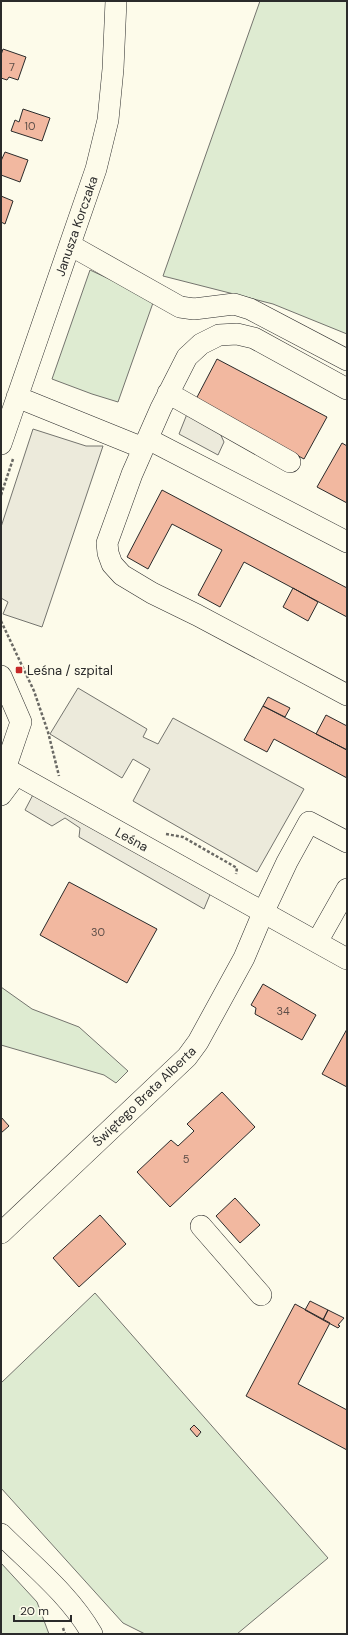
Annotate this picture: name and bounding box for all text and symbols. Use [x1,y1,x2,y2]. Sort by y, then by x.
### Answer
house number: 7 [9,60,15,74]
house number: 10 [25,119,35,133]
street label: Janusza Korczaka [51,174,102,279]
place label: Leśna / szpital [27,662,113,679]
marker: Leśna / szpital [14,665,24,675]
street label: Leśna [112,824,151,855]
house number: 30 [91,925,105,939]
house number: 34 [276,1004,290,1018]
street label: Świętego Brata Alberta [89,1043,200,1150]
house number: 5 [183,1152,190,1166]
scale bar [14,1597,71,1623]
text: 20 m [20,1603,49,1619]

